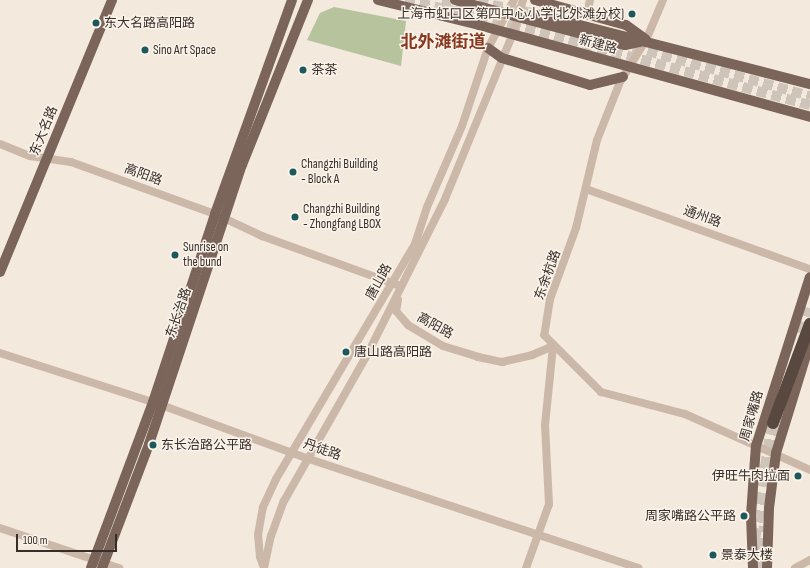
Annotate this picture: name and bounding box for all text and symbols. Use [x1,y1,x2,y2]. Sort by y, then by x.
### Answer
place label: 上海市虹口区第四中心小学(北外滩分校) [397,6,624,22]
marker: 上海市虹口区第四中心小学(北外滩分校) [627,9,637,19]
place label: 东大名路高阳路 [104,15,195,31]
marker: 东大名路高阳路 [91,18,101,28]
street label: 新建路 [577,32,619,58]
district label: 北外滩街道 [401,33,485,53]
place label: Sino Art Space [153,42,216,58]
marker: Sino Art Space [140,45,150,55]
place label: 茶茶 [311,62,337,78]
marker: 茶茶 [298,65,308,75]
street label: 东大名路 [27,104,61,158]
place label: Changzhi Building - Block A [301,157,378,188]
street label: 高阳路 [122,161,164,189]
marker: Changzhi Building - Block A [288,167,298,177]
place label: Changzhi Building - Zhongfang LBOX [303,202,381,233]
street label: 通州路 [681,203,723,231]
marker: Changzhi Building - Zhongfang LBOX [290,212,300,222]
place label: Sunrise on the bund [183,240,229,271]
street label: 东余杭路 [532,248,564,302]
marker: Sunrise on the bund [170,250,180,260]
street label: 唐山路 [363,261,395,303]
street label: 东长治路 [163,286,195,340]
street label: 高阳路 [414,310,456,342]
place label: 唐山路高阳路 [354,344,432,360]
marker: 唐山路高阳路 [341,347,351,357]
street label: 周家嘴路 [737,389,767,443]
street label: 丹徒路 [301,436,343,464]
place label: 东长治路公平路 [161,437,252,453]
marker: 东长治路公平路 [148,440,158,450]
place label: 伊旺牛肉拉面 [712,468,790,484]
marker: 伊旺牛肉拉面 [793,471,803,481]
place label: 周家嘴路公平路 [645,508,736,524]
marker: 周家嘴路公平路 [739,511,749,521]
scale bar [18,526,119,552]
text: 100 m [23,533,48,548]
place label: 景泰大楼 [721,547,773,563]
marker: 景泰大楼 [708,550,718,560]

